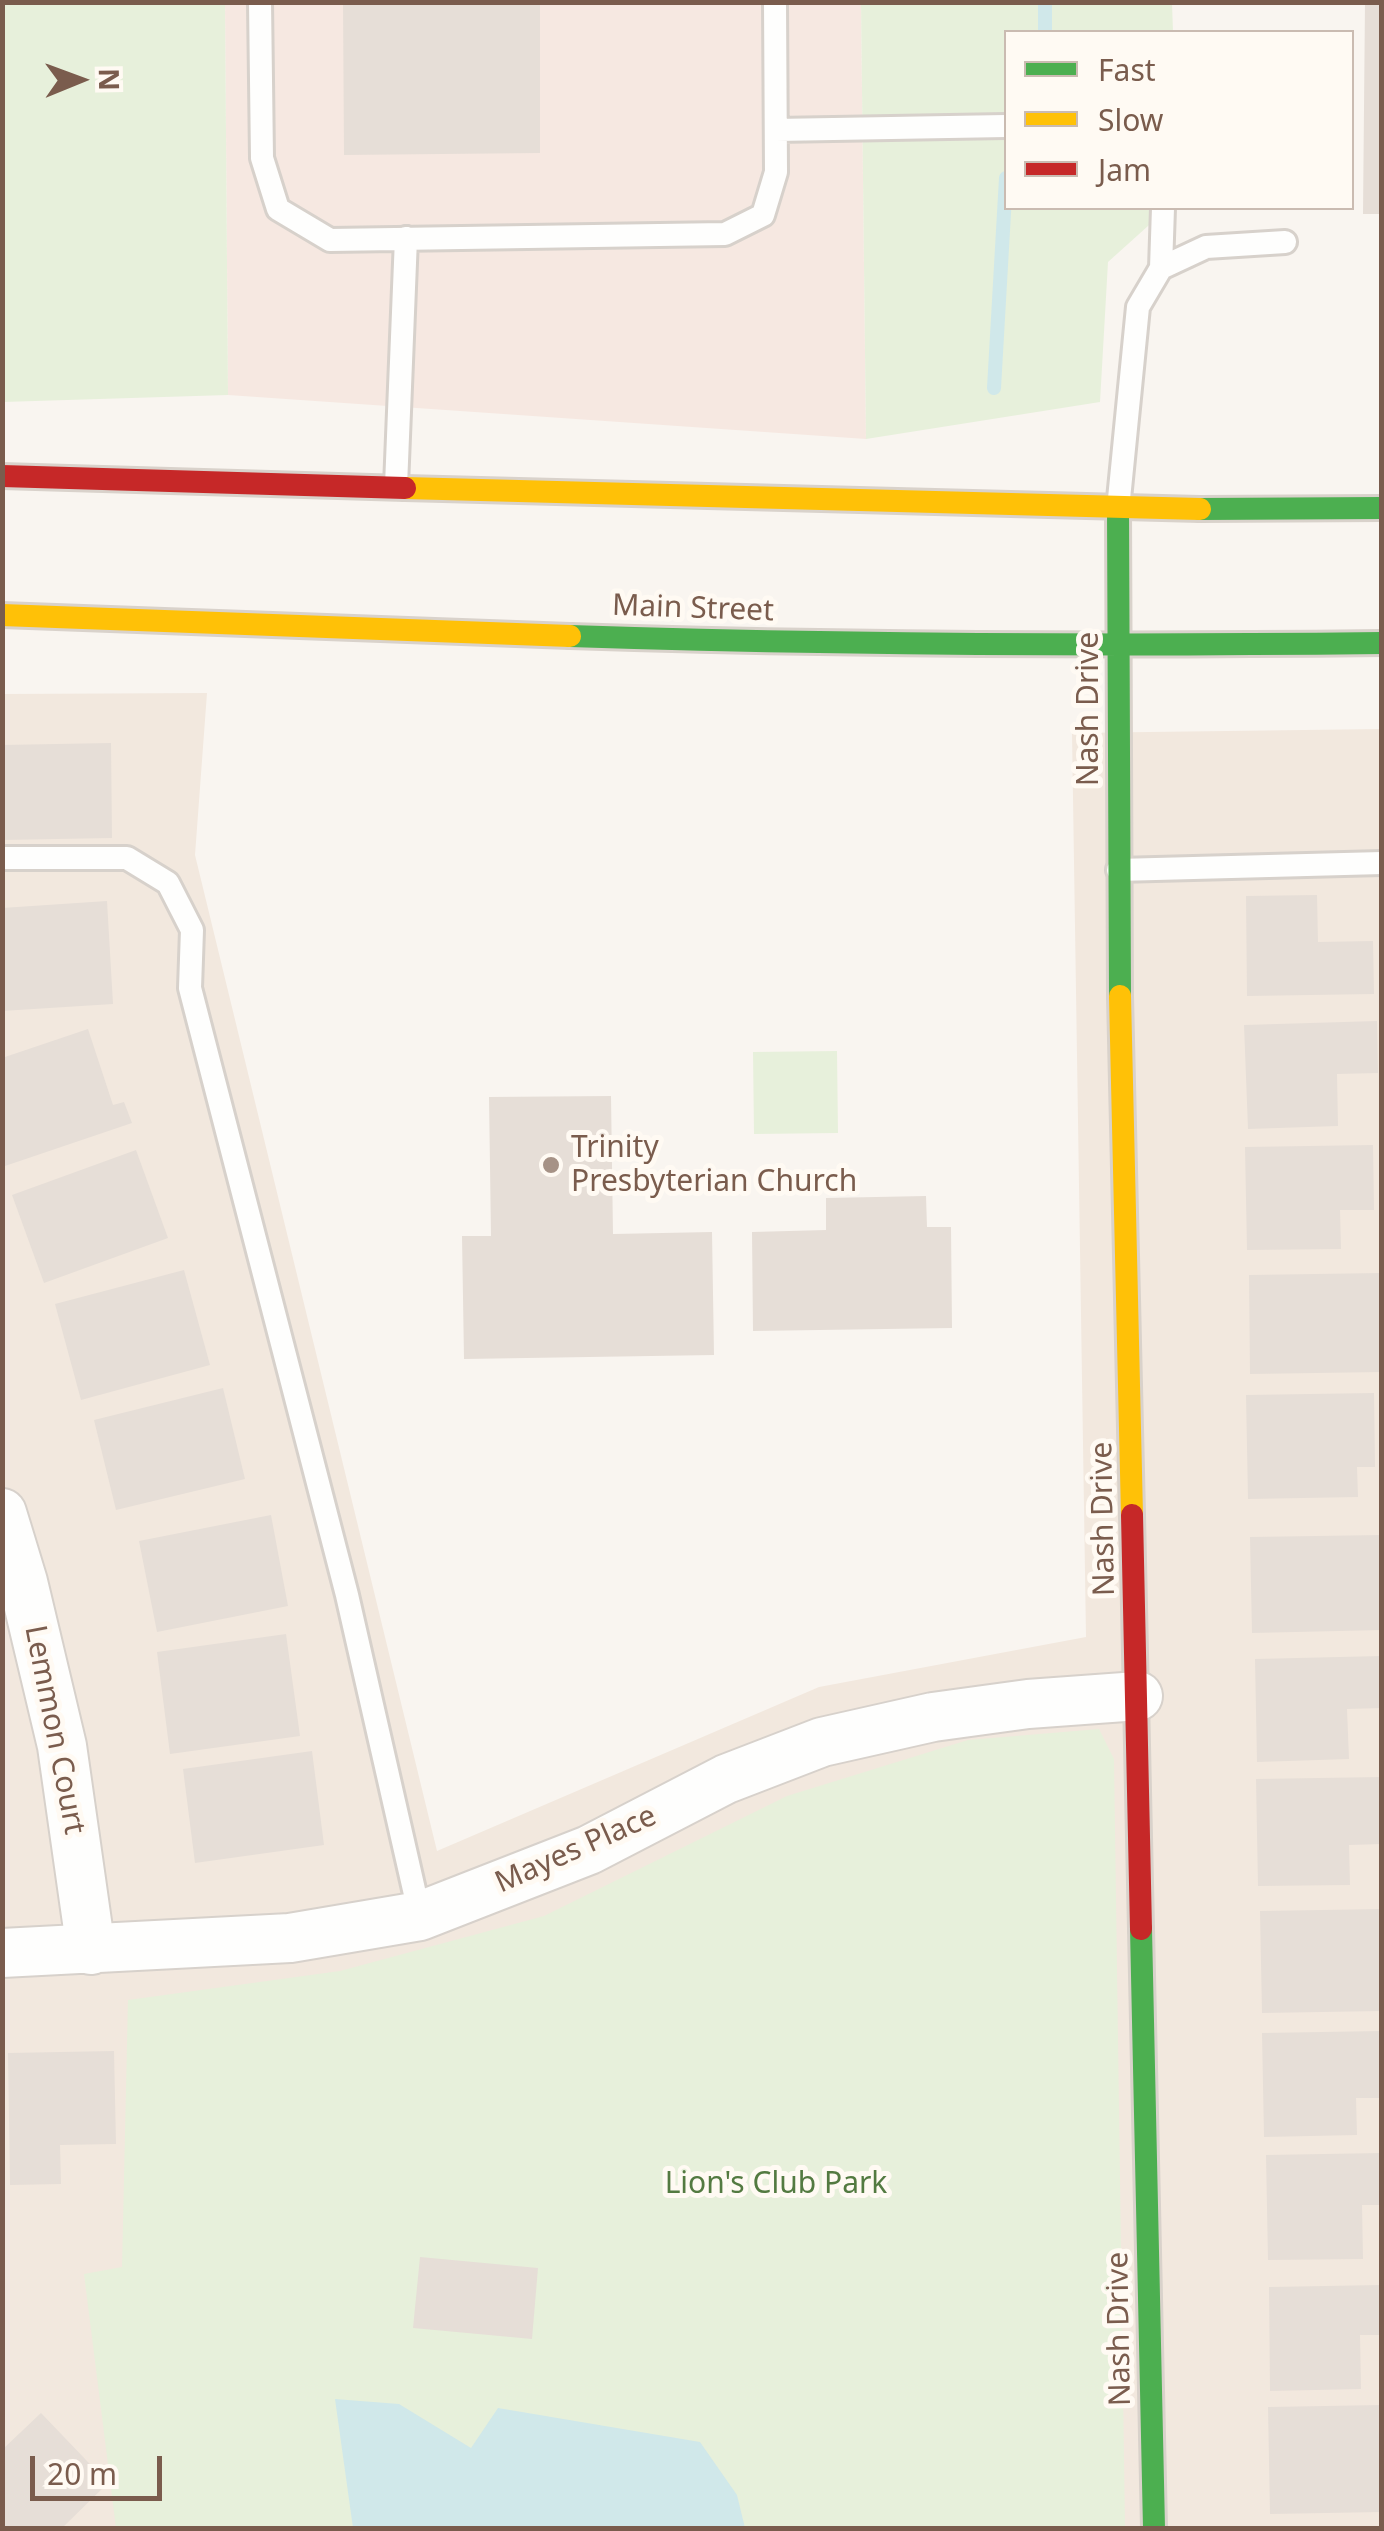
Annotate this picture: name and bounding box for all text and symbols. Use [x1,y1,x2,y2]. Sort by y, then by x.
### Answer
north arrow [30,30,130,130]
legend [1004,30,1354,210]
text: Fast [1098,49,1156,90]
text: N [91,68,129,91]
text: Slow [1098,99,1163,140]
text: Jam [1098,149,1151,190]
street label: Main Street [611,588,775,630]
street label: Nash Drive [1071,632,1107,786]
place label: Trinity Presbyterian Church [571,1130,857,1200]
marker: Trinity Presbyterian Church [540,1154,562,1176]
street label: Nash Drive [1085,1441,1123,1597]
street label: Lemmon Court [16,1622,92,1838]
street label: Mayes Place [490,1798,662,1902]
park label: Lion's Club Park [665,2166,887,2202]
street label: Nash Drive [1101,2251,1139,2407]
scale bar [35,2436,168,2498]
text: 20 m [47,2453,117,2494]

